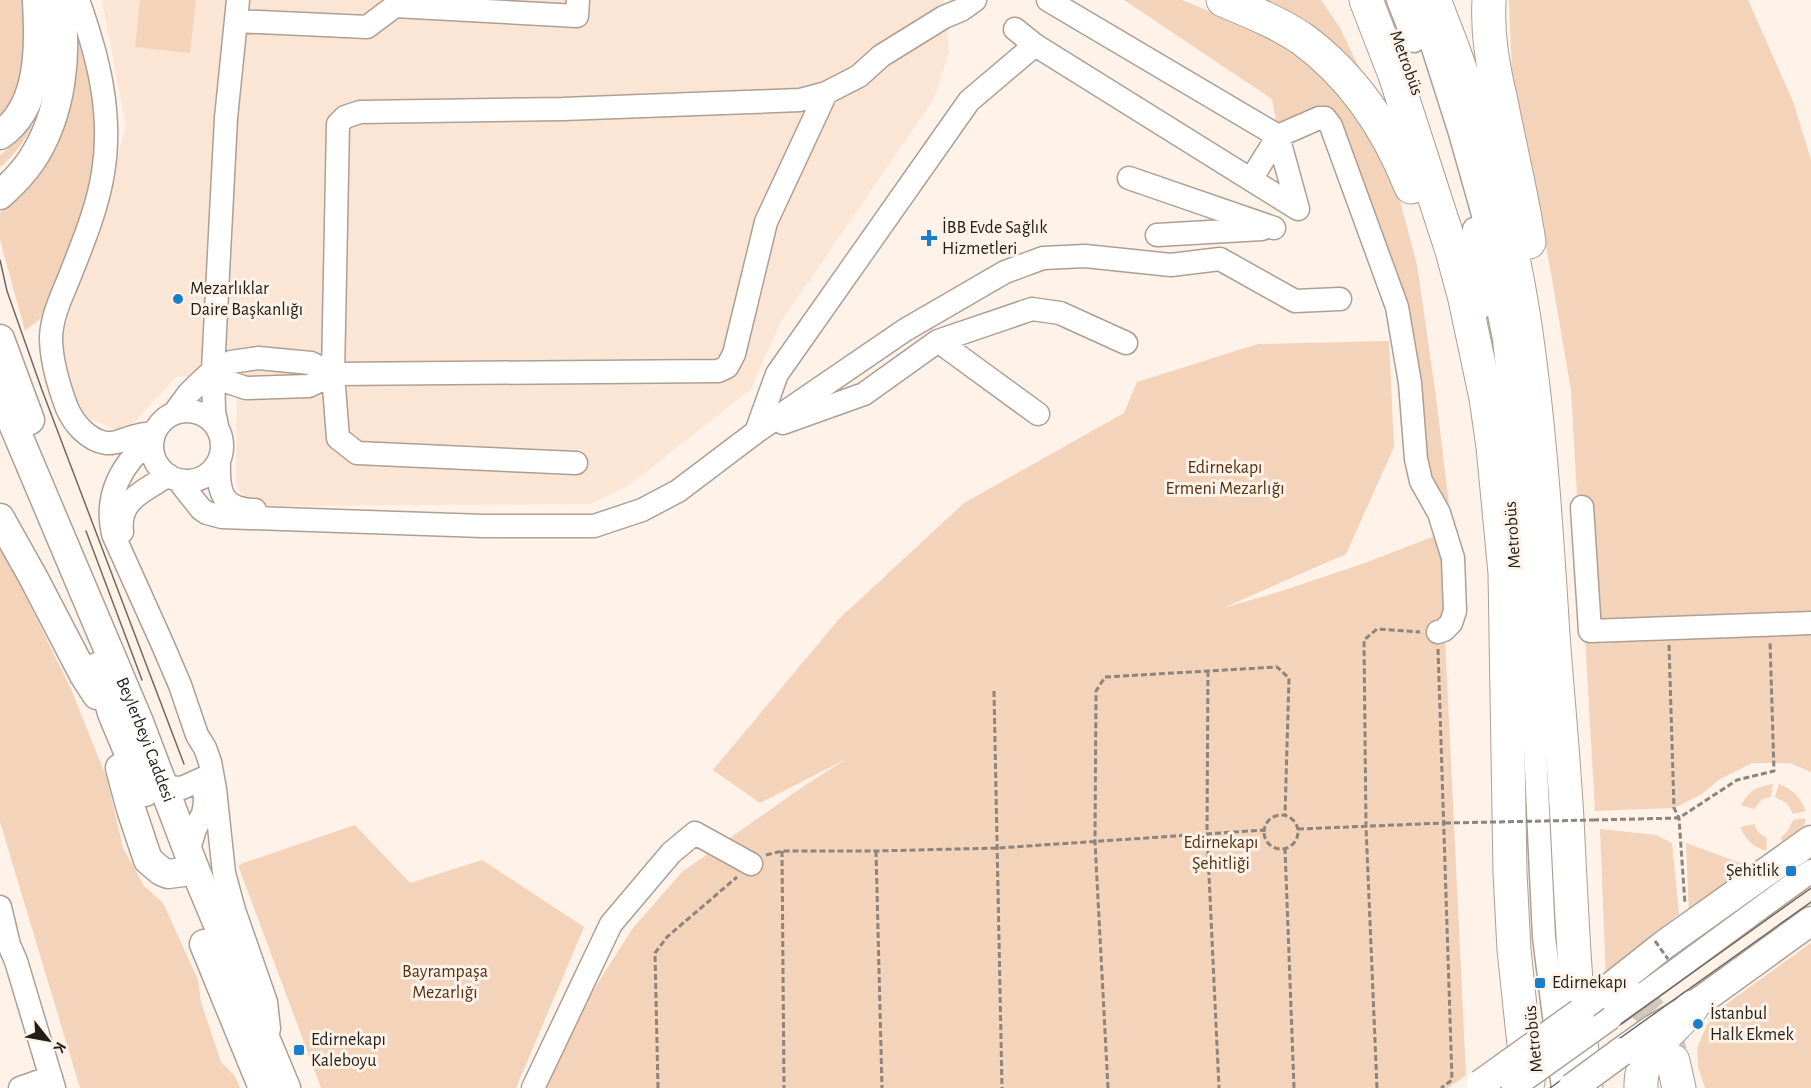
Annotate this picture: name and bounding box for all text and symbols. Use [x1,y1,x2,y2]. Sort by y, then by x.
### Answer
street label: Metrobüs [1386,28,1426,98]
place label: İBB Evde Sağlık Hizmetleri [942,217,1048,258]
marker: İBB Evde Sağlık Hizmetleri [920,229,938,247]
place label: Mezarlıklar Daire Başkanlığı [190,280,303,319]
marker: Mezarlıklar Daire Başkanlığı [171,292,185,306]
park label: Edirnekapı Ermeni Mezarlığı [1165,459,1285,498]
street label: Metrobüs [1502,501,1524,569]
street label: Beylerbeyi Caddesi [112,675,178,805]
park label: Edirnekapı Şehitliği [1184,834,1258,873]
place label: Şehitlik [1726,862,1780,880]
marker: Şehitlik [1784,864,1798,878]
park label: Bayrampaşa Mezarlığı [402,963,488,1002]
place label: Edirnekapı [1552,974,1627,992]
marker: Edirnekapı [1533,976,1547,990]
place label: İstanbul Halk Ekmek [1710,1003,1794,1044]
street label: Metrobüs [1522,1004,1546,1074]
north arrow [18,1010,78,1070]
marker: İstanbul Halk Ekmek [1691,1017,1705,1031]
place label: Edirnekapı Kaleboyu [311,1031,386,1070]
text: K [50,1039,69,1056]
marker: Edirnekapı Kaleboyu [292,1043,306,1057]

